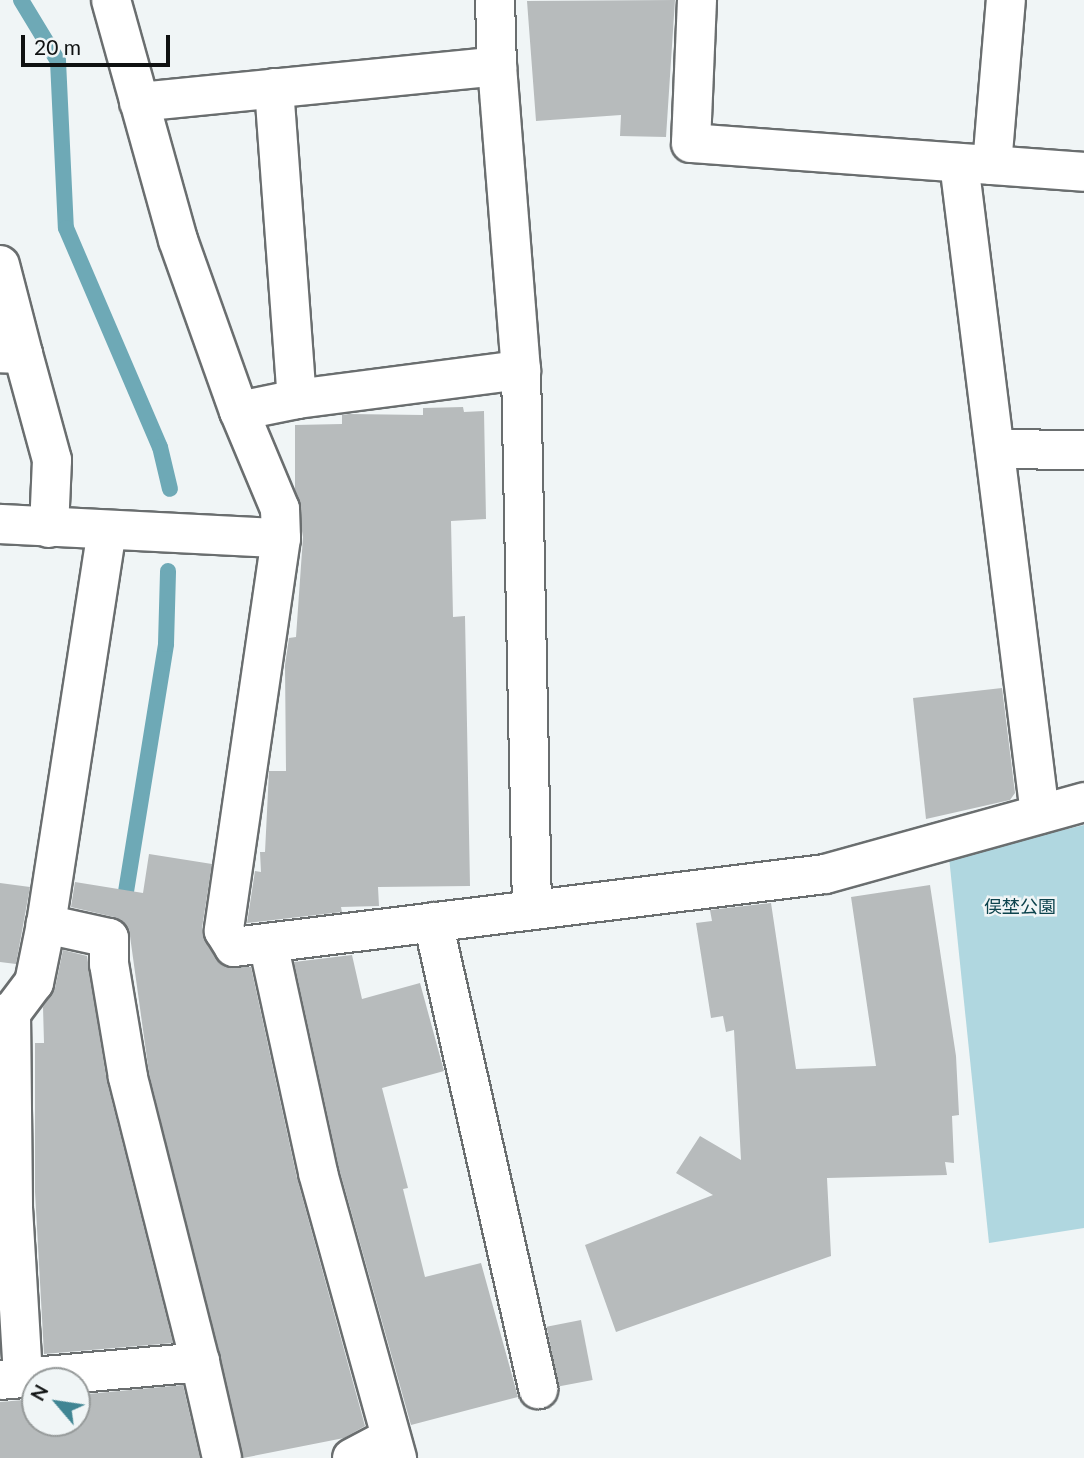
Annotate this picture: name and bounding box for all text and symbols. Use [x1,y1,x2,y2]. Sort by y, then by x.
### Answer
scale bar [24,21,173,65]
text: 20 m [34,34,81,59]
park label: 俣埜公園 [984,895,1056,917]
north arrow [21,1367,91,1437]
text: N [25,1381,53,1405]

